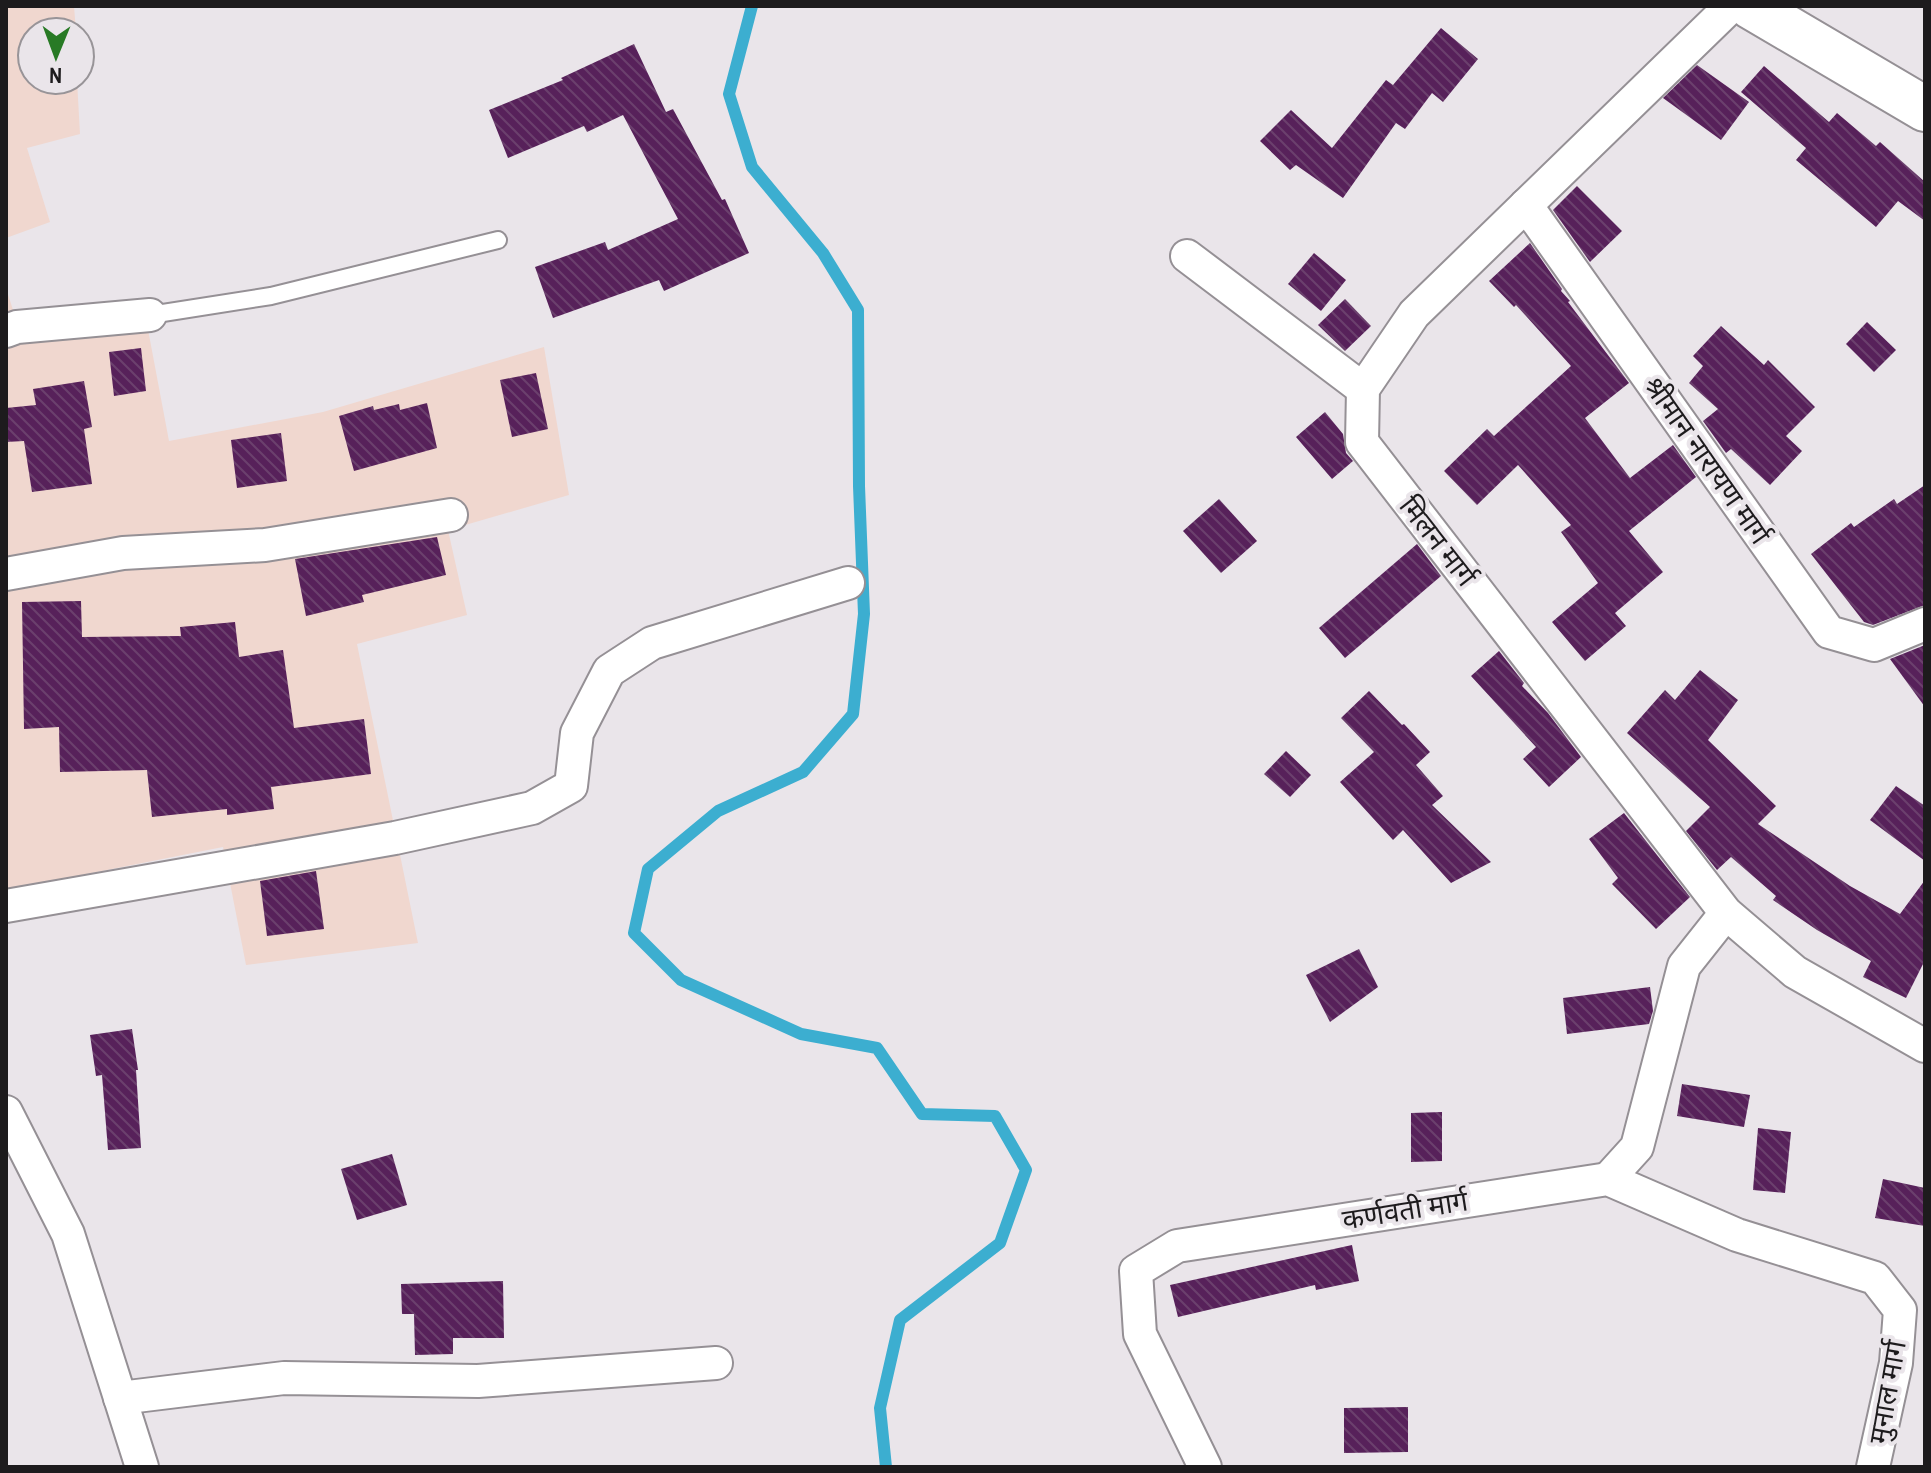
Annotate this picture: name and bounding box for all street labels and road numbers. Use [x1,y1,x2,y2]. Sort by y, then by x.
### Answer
street label: श्रीमान नारायण मार्ग [1635,368,1780,553]
street label: मिलन मार्ग [1391,488,1486,595]
street label: कर्णवती मार्ग [1339,1181,1472,1239]
street label: मुनाल मार्ग [1859,1336,1915,1447]

